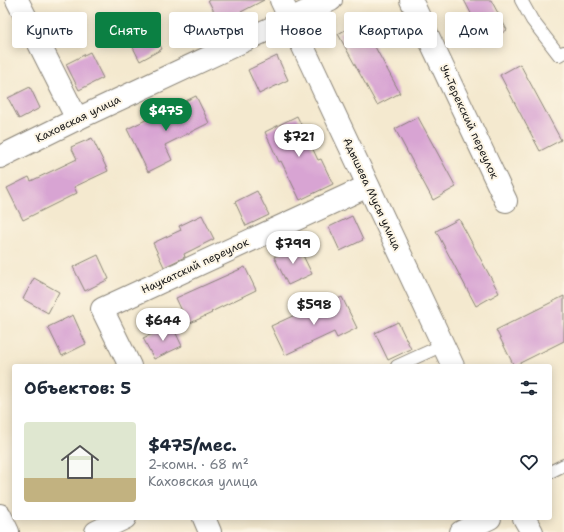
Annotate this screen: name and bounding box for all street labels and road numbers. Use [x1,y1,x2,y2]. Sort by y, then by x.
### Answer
street label: Уч-Терекский переулок [436,63,502,181]
street label: Каховская улица [33,92,123,146]
street label: Адышева Мусы улица [339,135,405,253]
street label: Наукатский переулок [139,234,251,297]

